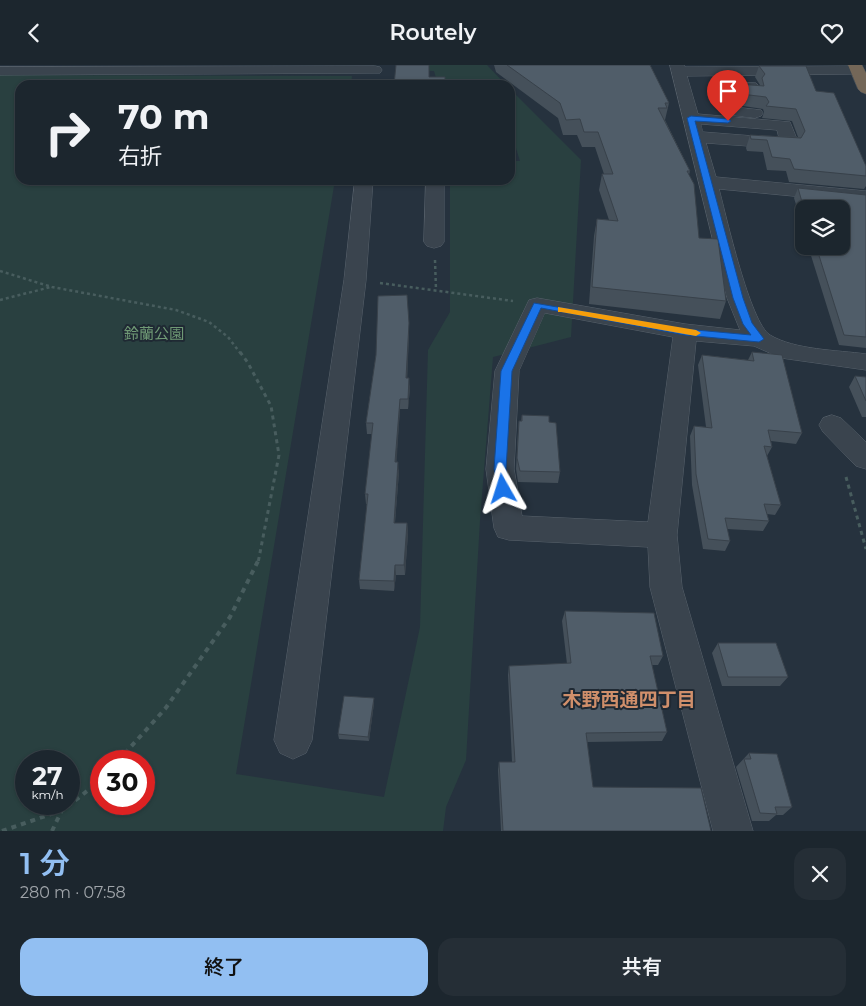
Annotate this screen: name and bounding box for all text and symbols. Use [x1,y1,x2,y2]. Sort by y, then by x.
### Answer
icon: back [20,19,48,47]
text: Routely [390,19,476,46]
icon: heart [818,19,846,47]
pin [707,70,749,121]
icon: arrive [714,77,742,105]
text: 70 m [118,95,209,138]
icon: right [35,100,100,165]
text: 右折 [118,143,162,170]
map controls [795,200,850,255]
button: layers [795,200,850,255]
park label: 鈴蘭公園 [124,324,184,343]
position arrow [476,462,528,514]
district label: 木野西通四丁目 [562,688,696,711]
speed limit sign: 30 [90,750,155,815]
text: 27 [32,761,63,791]
text: km/h [31,787,64,802]
text: 1 分 [20,845,70,882]
button: close [794,848,846,900]
text: 280 m · 07:58 [20,883,126,902]
button: 終了 [20,938,428,996]
button: 共有 [438,938,846,996]

